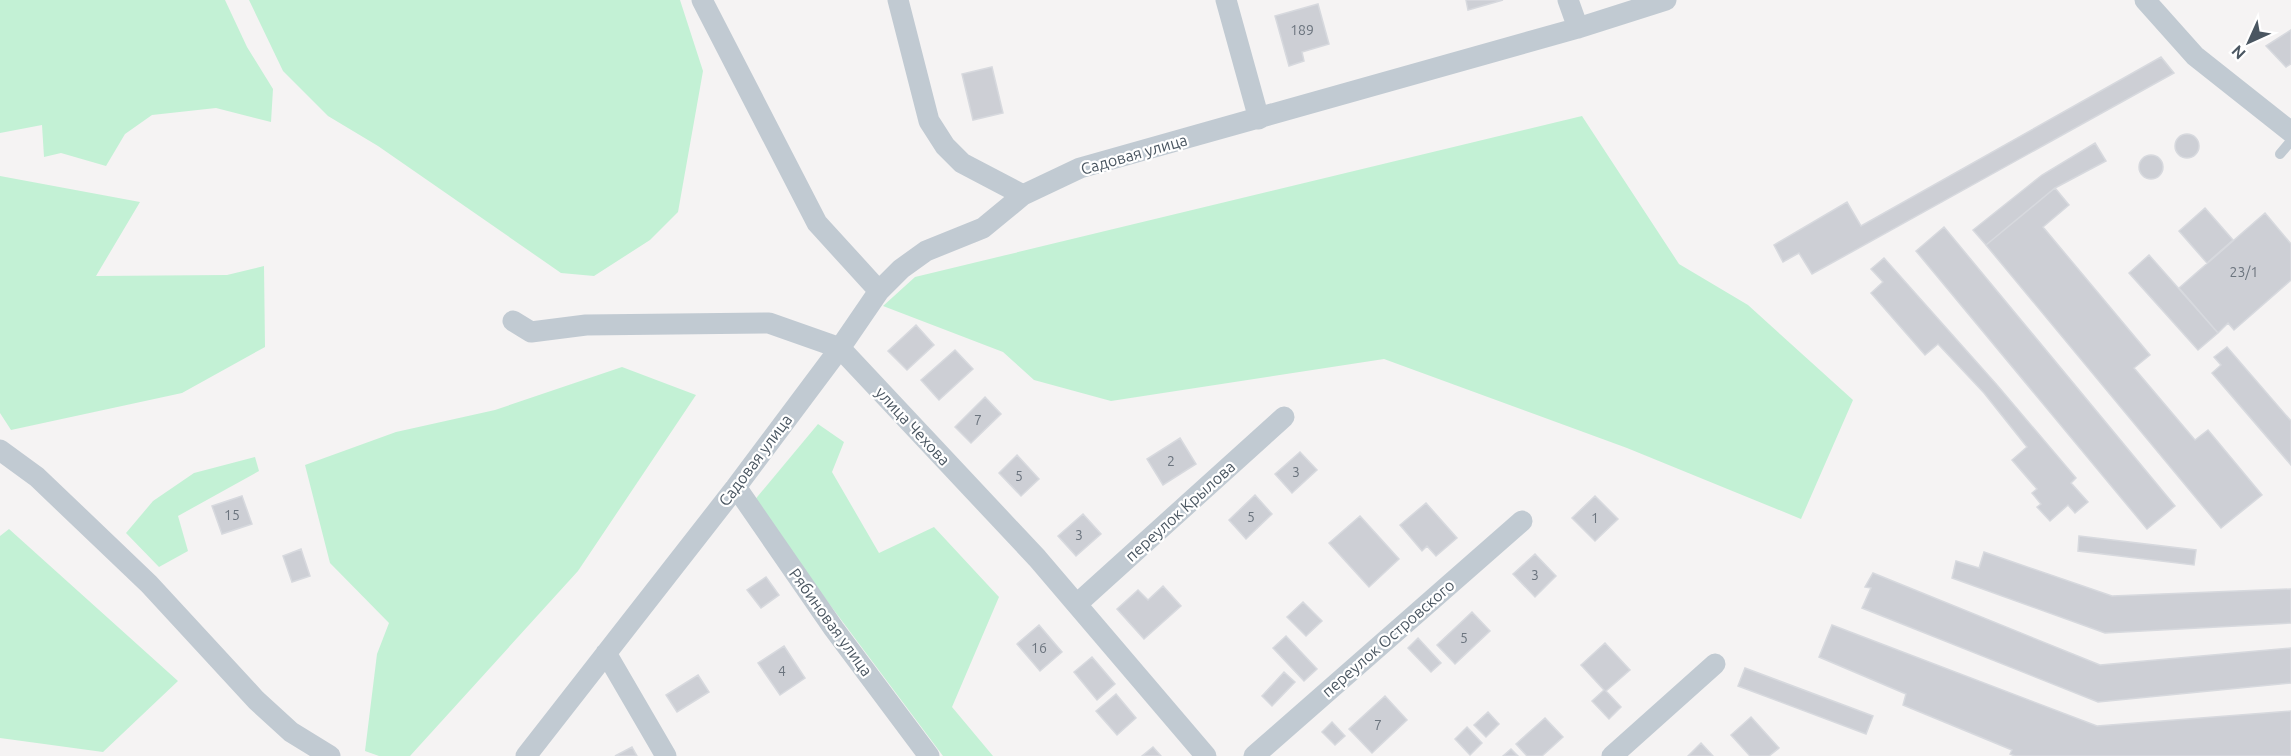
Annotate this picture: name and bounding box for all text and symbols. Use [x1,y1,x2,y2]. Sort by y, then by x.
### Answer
north arrow [2219,12,2279,72]
house number: 189 [1290,22,1314,38]
text: N [2228,42,2249,63]
street label: Садовая улица [1079,130,1189,178]
house number: 23/1 [2230,264,2258,280]
street label: улица Чехова [872,383,954,469]
street label: Садовая улица [715,411,795,509]
house number: 7 [974,412,982,428]
house number: 2 [1167,453,1175,469]
street label: переулок Крылова [1122,457,1238,565]
house number: 3 [1292,464,1300,480]
house number: 5 [1015,468,1023,484]
house number: 15 [224,507,240,523]
house number: 5 [1247,509,1255,525]
house number: 1 [1591,510,1599,526]
house number: 3 [1075,527,1083,543]
street label: Рябиновая улица [786,565,876,679]
house number: 3 [1531,567,1539,583]
street label: переулок Островского [1318,576,1458,700]
house number: 5 [1460,630,1468,646]
house number: 16 [1031,640,1047,656]
house number: 4 [778,663,786,679]
house number: 7 [1374,717,1382,733]

